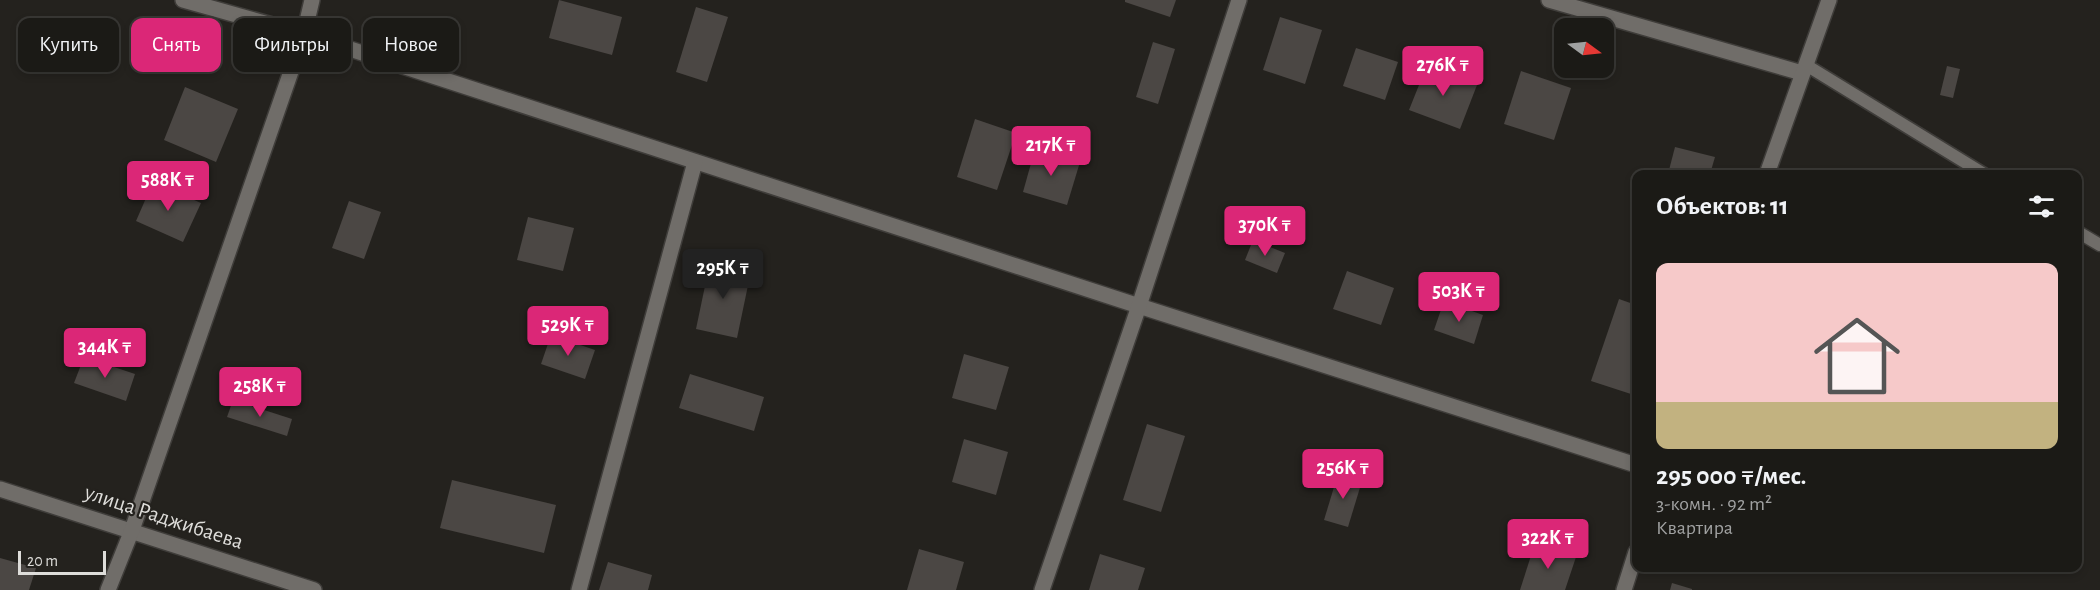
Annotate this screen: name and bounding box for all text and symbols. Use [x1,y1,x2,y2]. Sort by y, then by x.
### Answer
chip: Купить [18,18,119,72]
chip: Снять [131,18,221,72]
chip: Фильтры [233,18,351,72]
chip: Новое [363,18,459,72]
north arrow [1554,18,1614,78]
map controls [1554,18,1614,78]
pin: 276K ₸ [1394,46,1492,97]
text: 276K ₸ [1416,55,1470,75]
pin: 217K ₸ [1002,126,1100,177]
text: 217K ₸ [1026,135,1076,155]
pin: 588K ₸ [119,161,217,212]
text: 588K ₸ [141,170,195,190]
icon: filters [2025,190,2058,223]
text: Объектов: 11 [1656,193,1789,219]
pin: 370K ₸ [1216,206,1314,257]
text: 370K ₸ [1238,215,1292,235]
pin: 295K ₸ [674,249,772,300]
text: 295K ₸ [696,258,750,278]
pin: 503K ₸ [1410,272,1508,323]
text: 503K ₸ [1432,281,1486,301]
icon: home [1803,302,1911,410]
pin: 529K ₸ [519,306,617,357]
text: 529K ₸ [541,315,595,335]
pin: 344K ₸ [56,328,154,379]
text: 344K ₸ [78,337,132,357]
pin: 258K ₸ [211,367,309,418]
text: 258K ₸ [233,376,287,396]
pin: 256K ₸ [1294,449,1392,500]
text: 256K ₸ [1316,458,1370,478]
text: 295 000 ₸/мес. [1656,463,1807,489]
street label: улица Раджибаева [81,481,246,553]
text: 3-комн. · 92 m² [1656,494,1772,514]
text: Квартира [1656,518,1733,538]
pin: 322K ₸ [1499,519,1597,570]
text: 322K ₸ [1521,528,1575,548]
scale bar [18,548,106,576]
text: 20 m [27,553,58,569]

